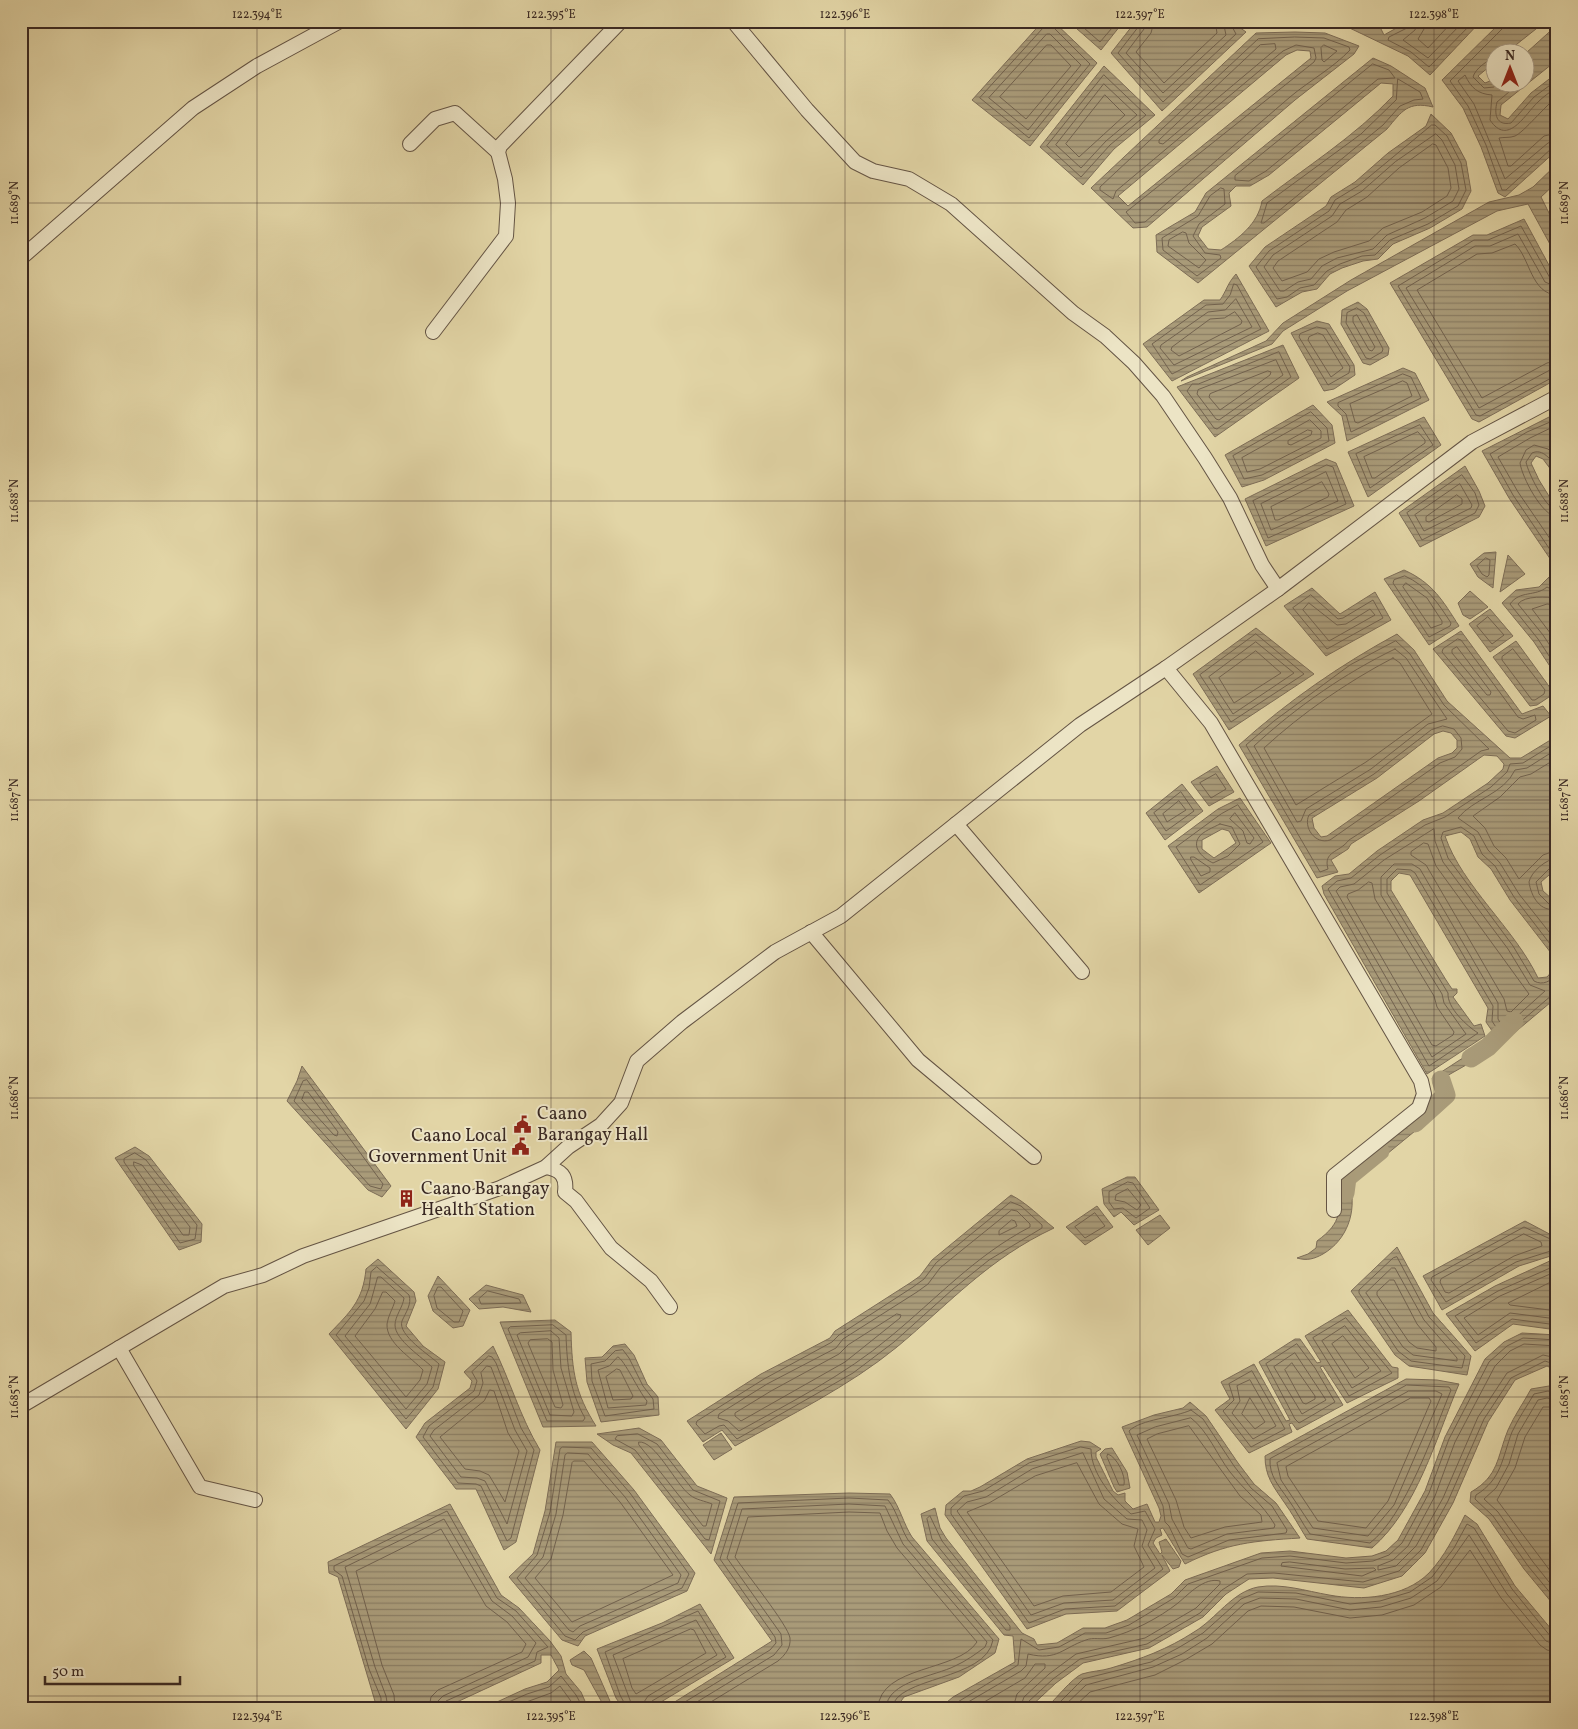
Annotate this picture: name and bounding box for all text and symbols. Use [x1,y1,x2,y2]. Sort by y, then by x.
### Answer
text: 122.394°E [232,7,282,23]
text: 122.395°E [526,7,576,23]
text: 122.396°E [820,7,870,23]
text: 122.397°E [1115,7,1165,23]
text: 122.398°E [1409,7,1459,23]
north arrow [1486,42,1536,92]
text: N [1505,47,1515,66]
text: 11.689°N [7,181,23,225]
text: 11.689°N [1557,181,1573,225]
text: 11.688°N [7,479,23,523]
text: 11.688°N [1557,479,1573,523]
text: 11.687°N [7,778,23,822]
text: 11.687°N [1557,778,1573,822]
text: 11.686°N [7,1076,23,1120]
text: 11.686°N [1557,1076,1573,1120]
place label: Caano Barangay Hall [537,1102,648,1148]
public building icon: Caano Barangay Hall [513,1114,533,1134]
place label: Caano Local Government Unit [369,1124,507,1170]
public building icon: Caano Local Government Unit [511,1136,531,1156]
place label: Caano Barangay Health Station [421,1177,550,1223]
building icon: Caano Barangay Health Station [397,1189,417,1209]
text: 11.685°N [7,1375,23,1419]
text: 11.685°N [1557,1375,1573,1419]
scale bar [45,1654,180,1686]
text: 50 m [52,1662,84,1683]
text: 122.394°E [232,1709,282,1725]
text: 122.395°E [526,1709,576,1725]
text: 122.396°E [820,1709,870,1725]
text: 122.397°E [1115,1709,1165,1725]
text: 122.398°E [1409,1709,1459,1725]

